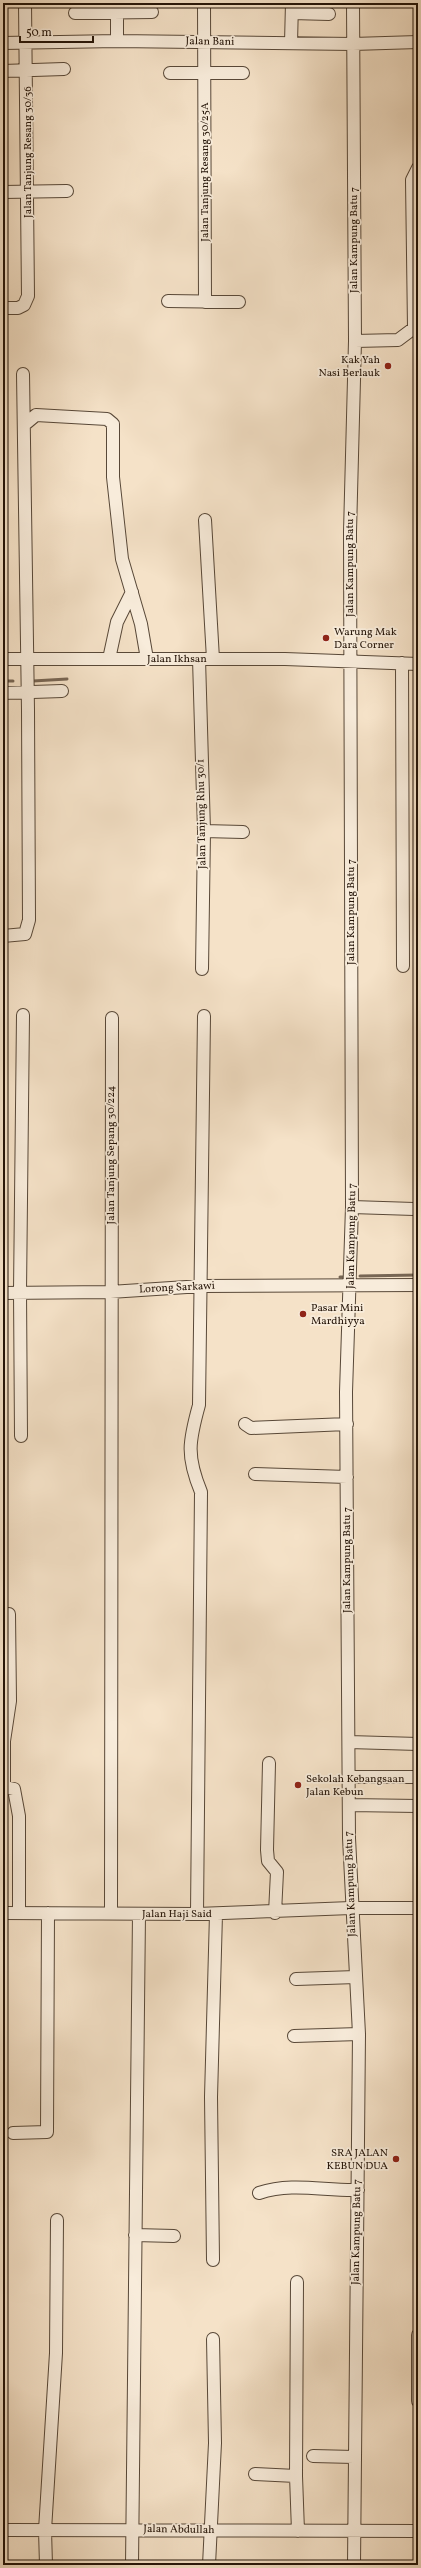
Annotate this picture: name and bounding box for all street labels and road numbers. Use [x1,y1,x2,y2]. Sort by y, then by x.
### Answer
street label: Jalan Bani [185,34,235,50]
street label: Jalan Tanjung Resang 30/36 [21,86,36,218]
street label: Jalan Tanjung Resang 30/25A [198,102,213,242]
street label: Jalan Kampung Batu 7 [347,187,362,293]
street label: Jalan Kampung Batu 7 [343,511,358,617]
street label: Jalan Ikhsan [147,652,207,667]
street label: Jalan Tanjung Rhu 30/1 [194,759,210,869]
street label: Jalan Kampung Batu 7 [344,859,359,965]
street label: Jalan Tanjung Sepang 30/224 [104,1085,119,1224]
street label: Jalan Kampung Batu 7 [344,1183,360,1289]
street label: Lorong Sarkawi [139,1279,215,1297]
street label: Jalan Kampung Batu 7 [340,1507,355,1613]
street label: Jalan Kampung Batu 7 [342,1831,360,1937]
street label: Jalan Haji Said [142,1907,212,1922]
street label: Jalan Kampung Batu 7 [349,2179,365,2285]
street label: Jalan Abdullah [143,2522,215,2538]

